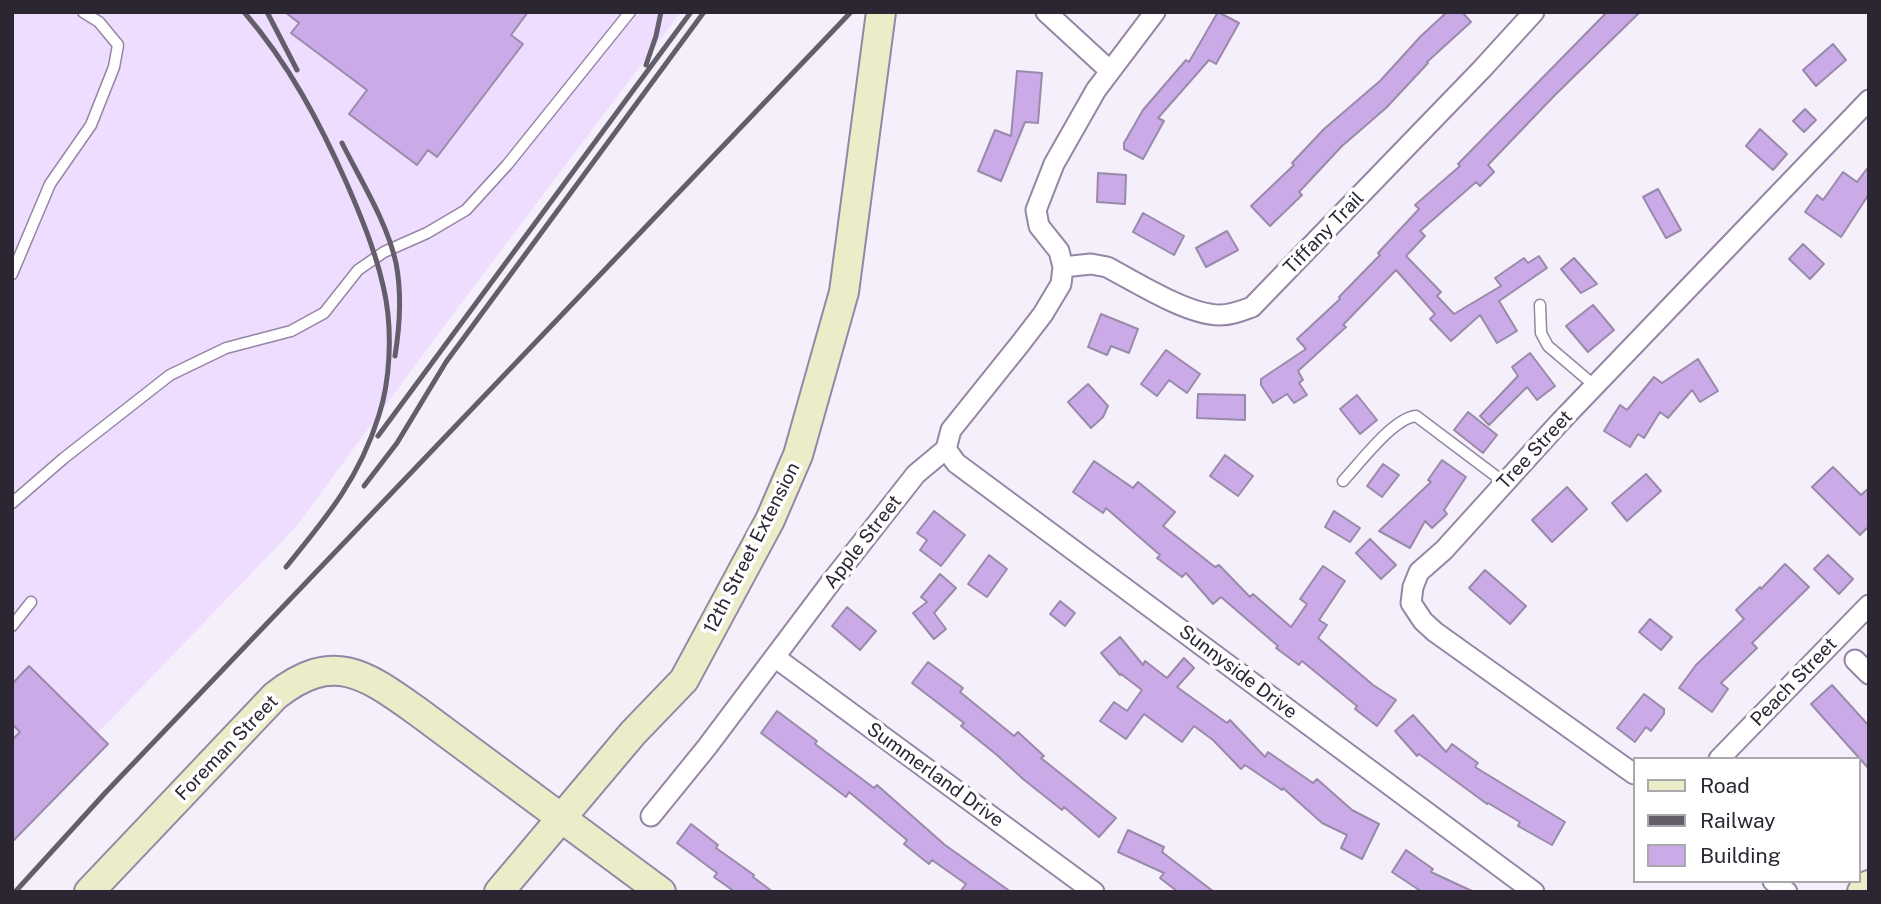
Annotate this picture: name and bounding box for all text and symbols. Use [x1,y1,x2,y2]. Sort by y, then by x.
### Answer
street label: Tiffany Trail [1279,187,1369,279]
street label: Tree Street [1493,406,1577,494]
street label: 12th Street Extension [699,459,805,637]
street label: Apple Street [819,491,907,593]
street label: Sunnyside Drive [1174,620,1302,724]
street label: Peach Street [1746,633,1842,731]
street label: Foreman Street [171,691,283,805]
street label: Summerland Drive [862,718,1008,832]
legend [1632,757,1860,883]
text: Road [1700,773,1750,798]
text: Railway [1700,808,1776,833]
text: Building [1700,843,1781,868]

